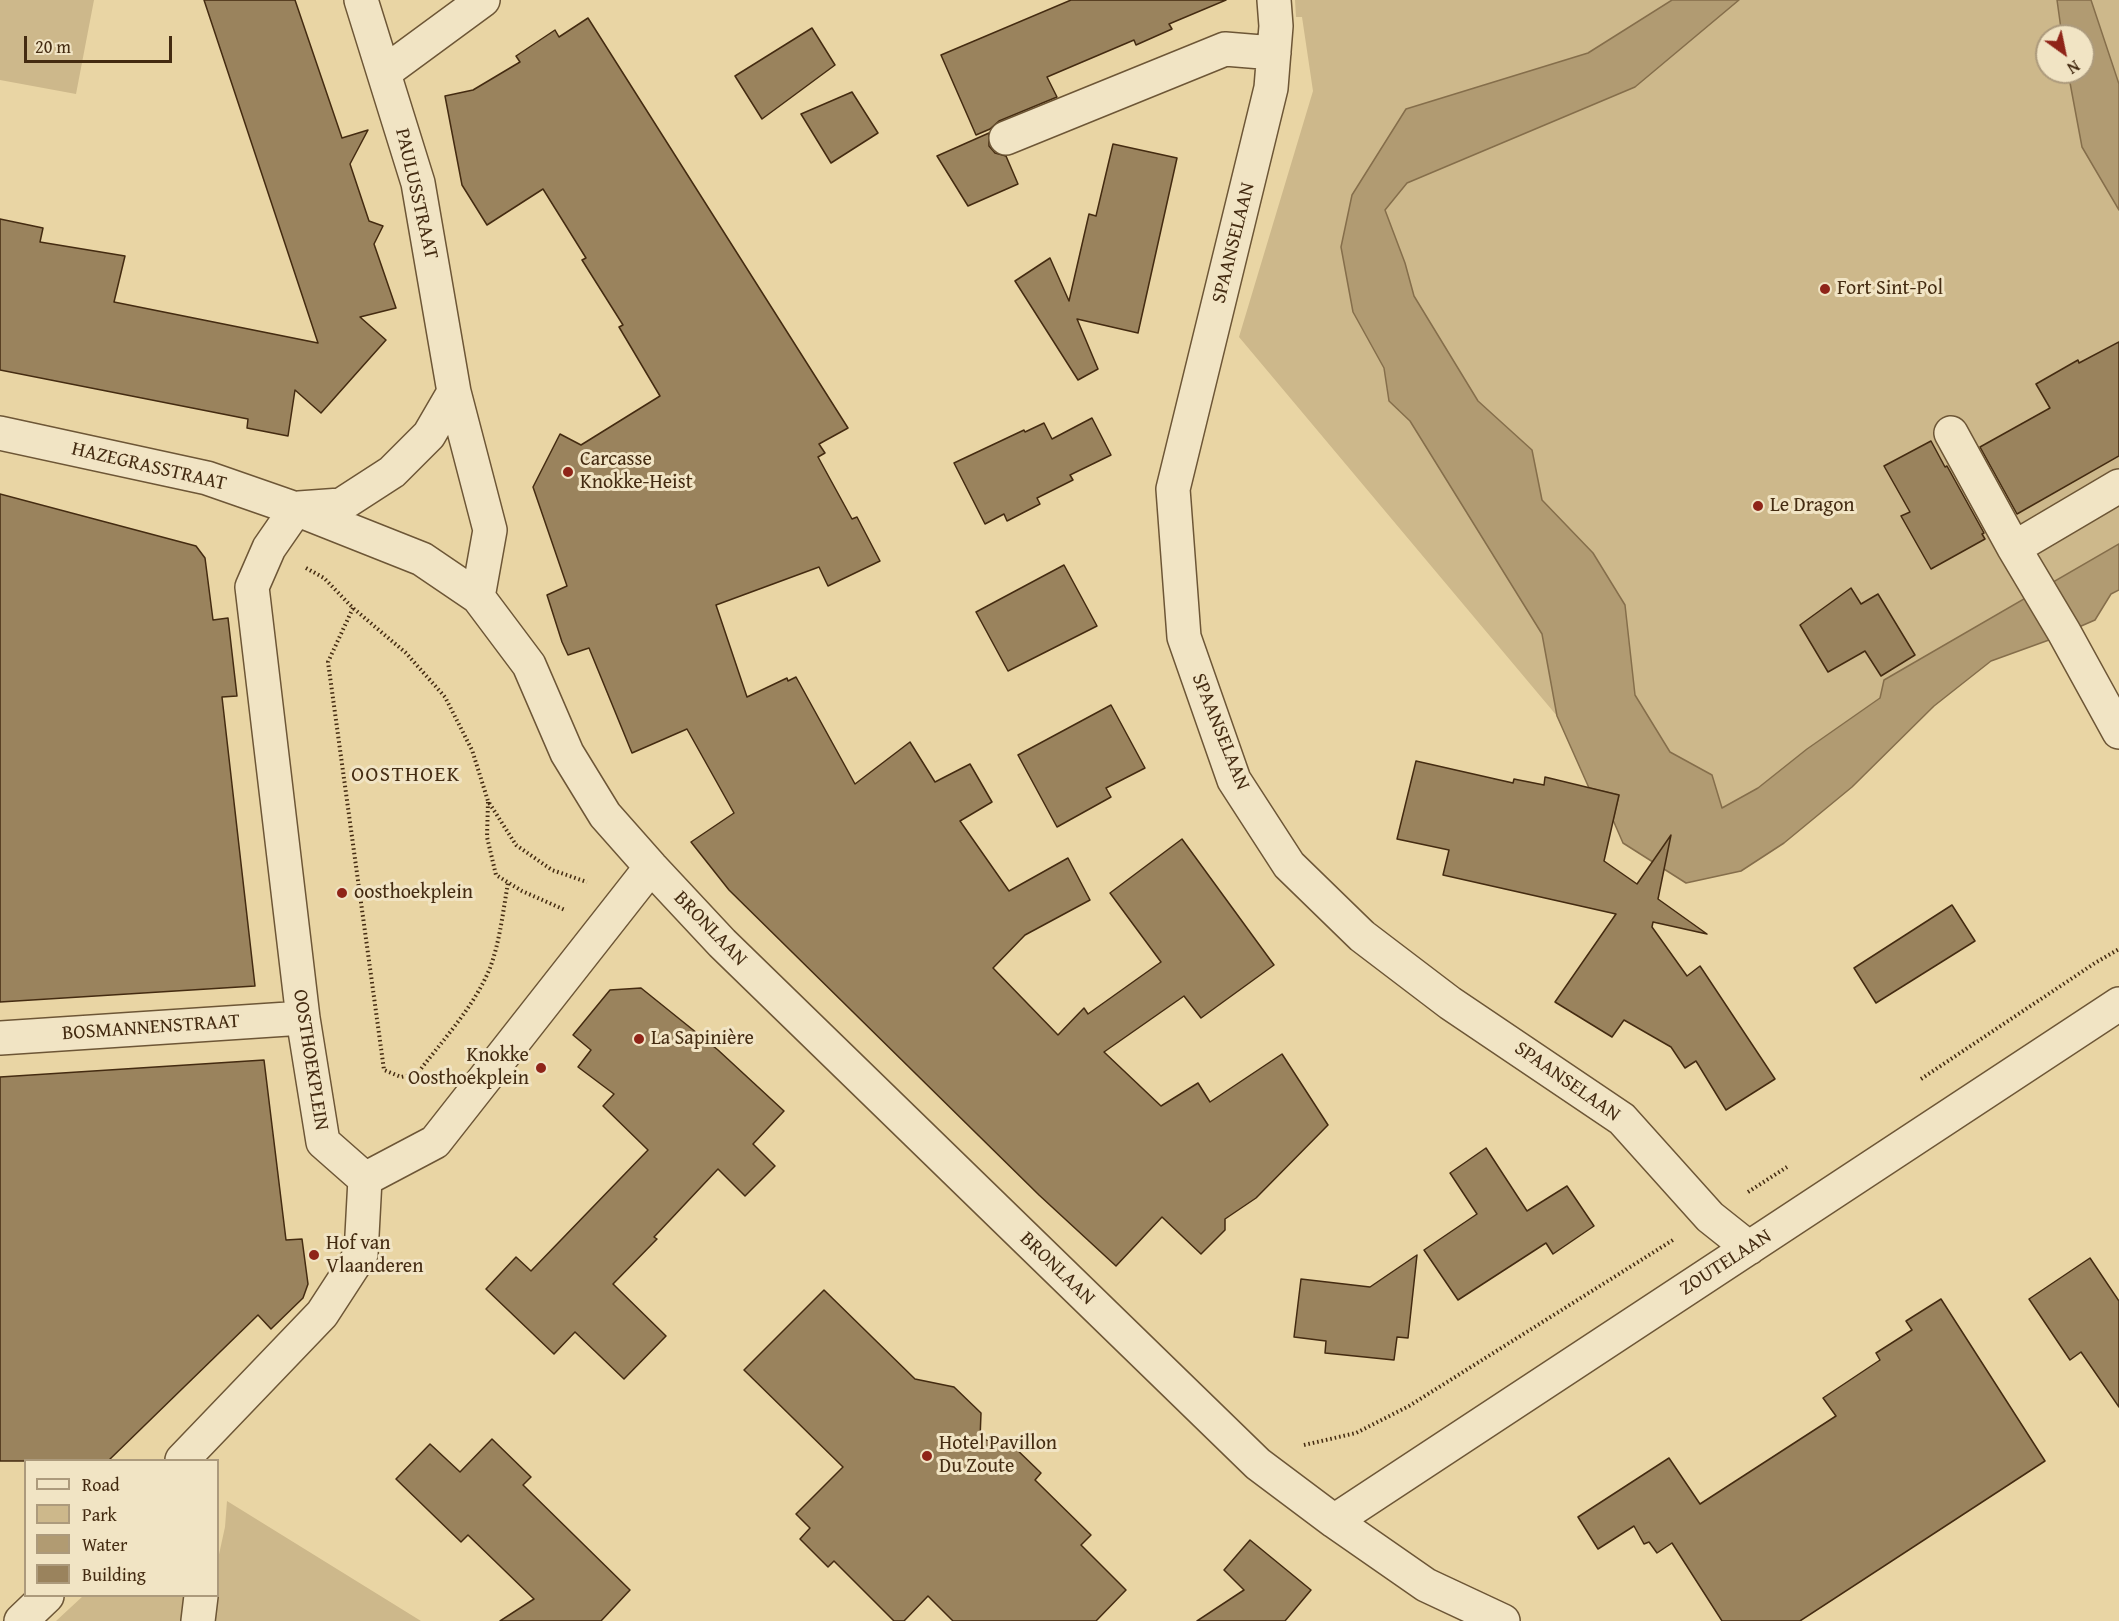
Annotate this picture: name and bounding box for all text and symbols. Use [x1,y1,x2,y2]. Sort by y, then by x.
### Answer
scale bar [27,24,176,62]
north arrow [2035,24,2095,84]
text: 20 m [35,33,71,60]
text: N [2063,54,2085,80]
street label: PAULUSSTRAAT [389,126,443,262]
street label: SPAANSELAAN [1207,180,1261,306]
place label: Fort Sint-Pol [1837,277,1943,301]
marker: Fort Sint-Pol [1818,282,1832,296]
street label: HAZEGRASSTRAAT [69,438,229,496]
place label: Carcasse Knokke-Heist [580,448,693,495]
marker: Carcasse Knokke-Heist [561,465,575,479]
place label: Le Dragon [1770,494,1855,518]
marker: Le Dragon [1751,499,1765,513]
street label: SPAANSELAAN [1186,670,1254,794]
district label: OOSTHOEK [351,763,461,789]
place label: oosthoekplein [354,881,473,905]
marker: oosthoekplein [335,886,349,900]
street label: BRONLAAN [668,886,752,972]
street label: OOSTHOEKPLEIN [287,988,333,1132]
street label: BOSMANNENSTRAAT [61,1010,241,1046]
place label: La Sapinière [651,1027,754,1051]
marker: La Sapinière [632,1032,646,1046]
street label: SPAANSELAAN [1509,1037,1625,1127]
place label: Knokke Oosthoekplein [408,1044,529,1091]
marker: Knokke Oosthoekplein [534,1061,548,1075]
street label: ZOUTELAAN [1676,1225,1776,1301]
street label: BRONLAAN [1014,1227,1100,1311]
place label: Hof van Vlaanderen [326,1232,423,1279]
marker: Hof van Vlaanderen [307,1248,321,1262]
place label: Hotel Pavillon Du Zoute [939,1432,1057,1479]
marker: Hotel Pavillon Du Zoute [920,1449,934,1463]
legend [24,1459,219,1597]
text: Road [82,1471,120,1498]
text: Park [82,1501,117,1528]
text: Water [82,1531,127,1558]
text: Building [82,1561,146,1588]

